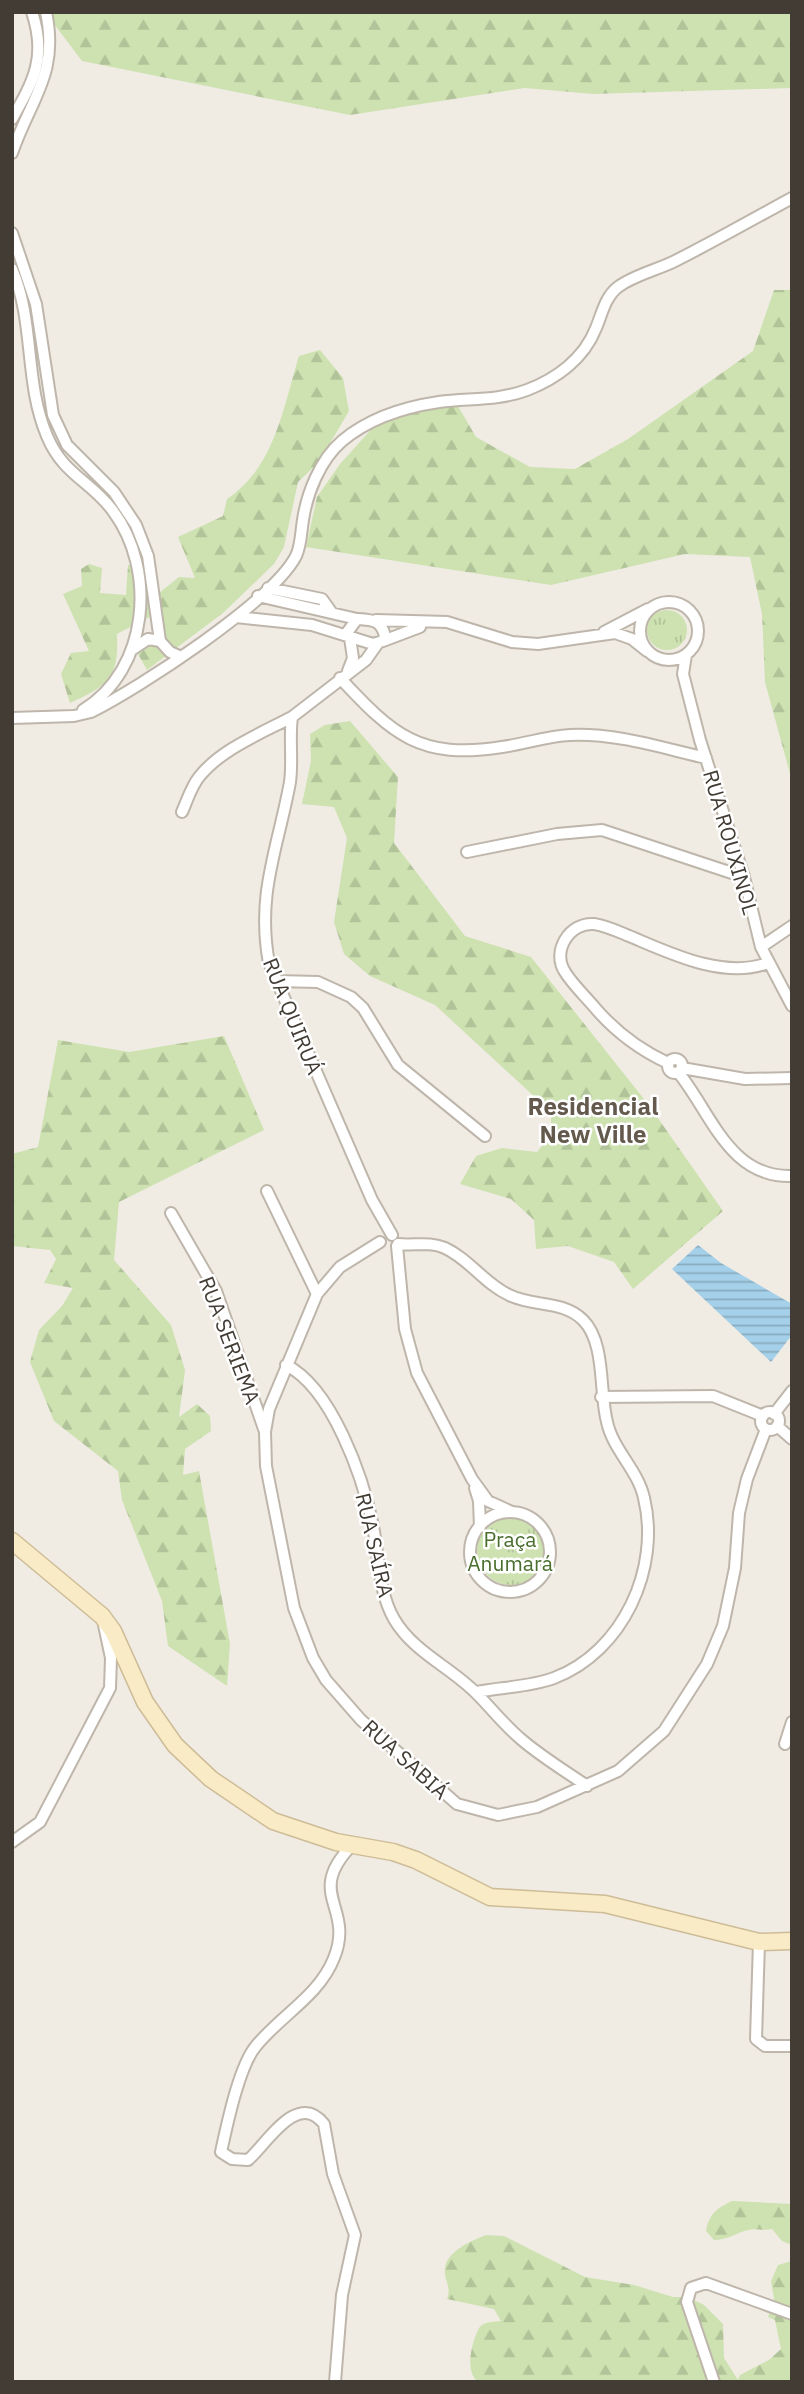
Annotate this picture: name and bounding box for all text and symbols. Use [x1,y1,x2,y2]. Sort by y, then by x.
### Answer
street label: RUA ROUXINOL [697,766,765,918]
street label: RUA QUIRUÁ [257,953,329,1079]
district label: Residencial New Ville [528,1090,658,1150]
street label: RUA SERIEMA [193,1272,267,1408]
street label: RUA SAÍRA [349,1490,401,1600]
park label: Praça Anumará [467,1525,553,1577]
street label: RUA SABIÁ [357,1713,455,1805]

